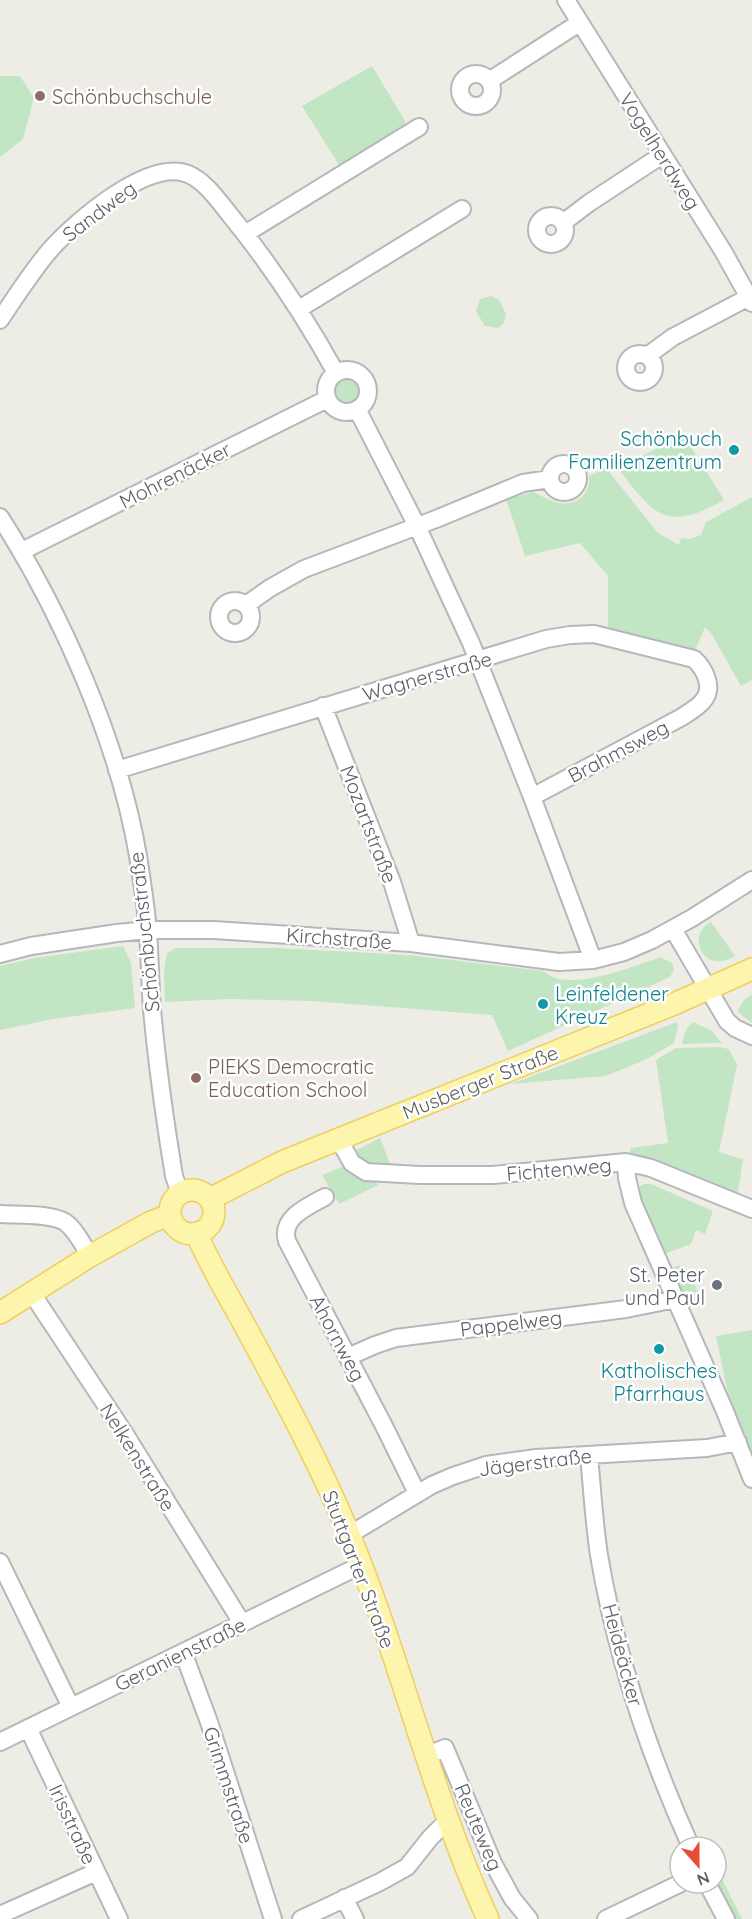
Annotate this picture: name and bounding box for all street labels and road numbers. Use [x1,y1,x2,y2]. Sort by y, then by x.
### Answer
street label: Vogelherdweg [614,88,706,214]
street label: Sandweg [57,175,141,247]
street label: Mohrenäcker [115,436,235,514]
street label: Wagnerstraße [359,646,495,706]
street label: Brahmsweg [563,714,673,788]
street label: Mozartstraße [335,762,403,886]
street label: Schönbuchstraße [123,851,165,1013]
street label: Kirchstraße [285,922,393,954]
street label: Musberger Straße [399,1039,561,1125]
street label: Fichtenweg [505,1152,613,1186]
street label: Ahornweg [305,1290,371,1386]
street label: Pappelweg [459,1304,563,1342]
street label: Nelkenstraße [95,1398,181,1516]
street label: Jägerstraße [477,1443,593,1481]
street label: Stuttgarter Straße [317,1486,401,1652]
street label: Heideäcker [597,1601,649,1709]
street label: Geranienstraße [110,1612,250,1696]
street label: Grimmstraße [198,1723,260,1847]
street label: Reuteweg [449,1779,509,1875]
street label: Irisstraße [44,1780,102,1868]

